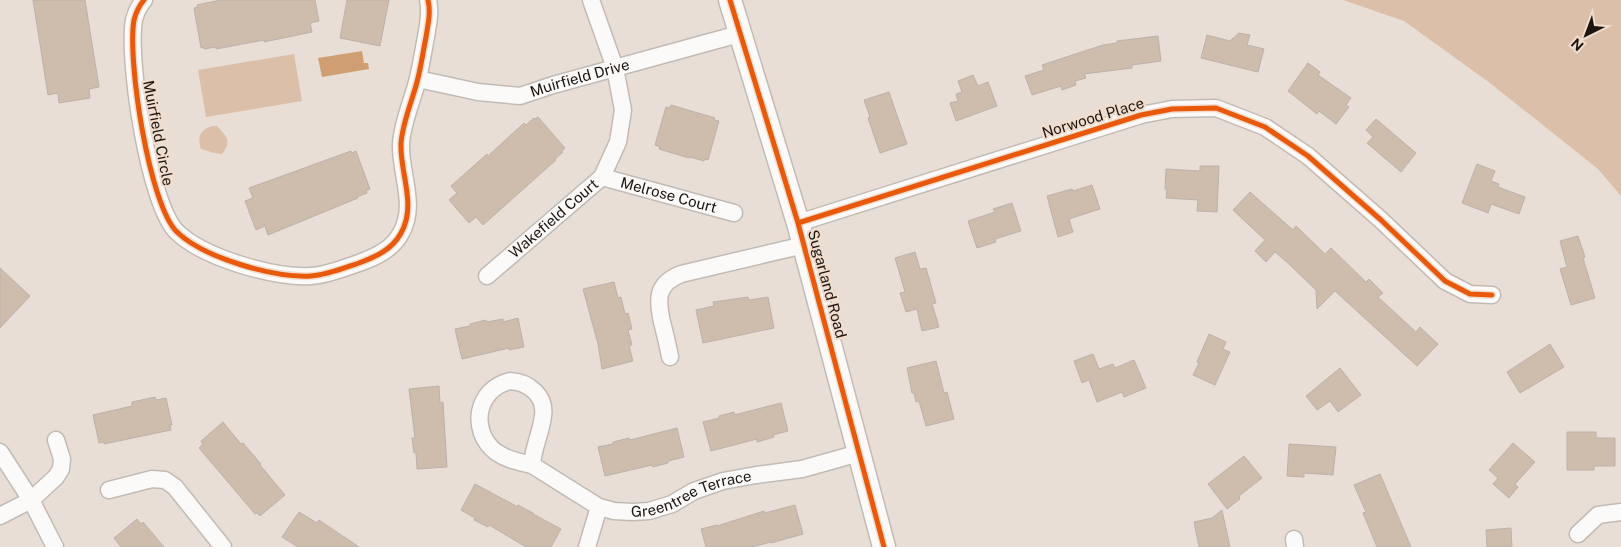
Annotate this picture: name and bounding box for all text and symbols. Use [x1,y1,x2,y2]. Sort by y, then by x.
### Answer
north arrow [1561,10,1611,60]
text: N [1568,35,1587,54]
street label: Muirfield Drive [528,55,631,100]
street label: Muirfield Circle [140,79,177,187]
street label: Norwood Place [1040,94,1146,141]
street label: Melrose Court [619,173,719,216]
street label: Wakefield Court [505,175,602,261]
street label: Sugarland Road [805,228,850,340]
street label: Greentree Terrace [630,467,753,520]

